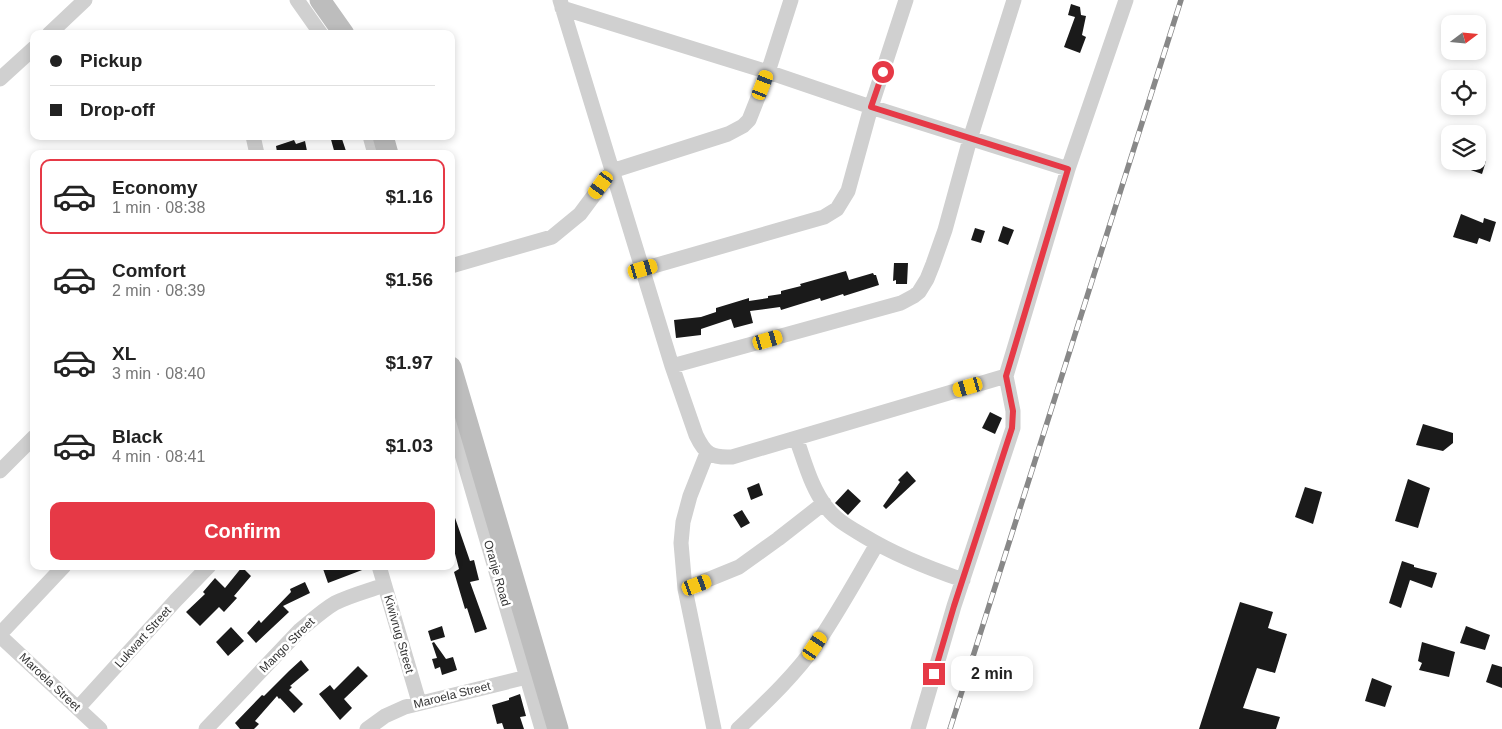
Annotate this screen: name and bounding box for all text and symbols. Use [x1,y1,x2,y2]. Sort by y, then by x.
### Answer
north arrow [1441,15,1486,60]
map controls [1441,15,1486,170]
text: Pickup [80,50,142,71]
route start [872,61,894,83]
car [750,68,775,102]
button: locate [1441,70,1486,115]
text: Drop-off [80,99,155,120]
button: layers [1441,125,1486,170]
car [586,168,615,202]
icon: car [52,174,97,219]
text: Economy [112,177,198,198]
text: $1.16 [385,186,433,207]
text: 1 min · 08:38 [112,199,205,216]
icon: car [52,257,97,302]
car [626,258,659,280]
text: Comfort [112,260,186,281]
text: $1.56 [385,269,433,290]
text: 2 min · 08:39 [112,282,205,299]
car [751,329,784,351]
icon: car [52,340,97,385]
text: XL [112,343,136,364]
text: $1.97 [385,352,433,373]
text: 3 min · 08:40 [112,365,205,382]
car [951,376,984,398]
icon: car [52,423,97,468]
text: Black [112,426,163,447]
text: $1.03 [385,435,433,456]
text: 4 min · 08:41 [112,448,205,465]
button: Confirm [50,502,435,560]
street label: Oranje Road [481,538,513,608]
car [680,573,713,597]
street label: Kiwivrug Street [381,593,417,675]
street label: Lukwart Street [112,603,175,670]
street label: Mango Street [257,614,318,675]
car [800,629,829,663]
street label: Maroela Street [16,650,84,714]
callout: 2 min [952,656,1034,692]
route end [923,663,945,685]
text: 2 min [971,665,1013,682]
street label: Maroela Street [412,679,493,711]

